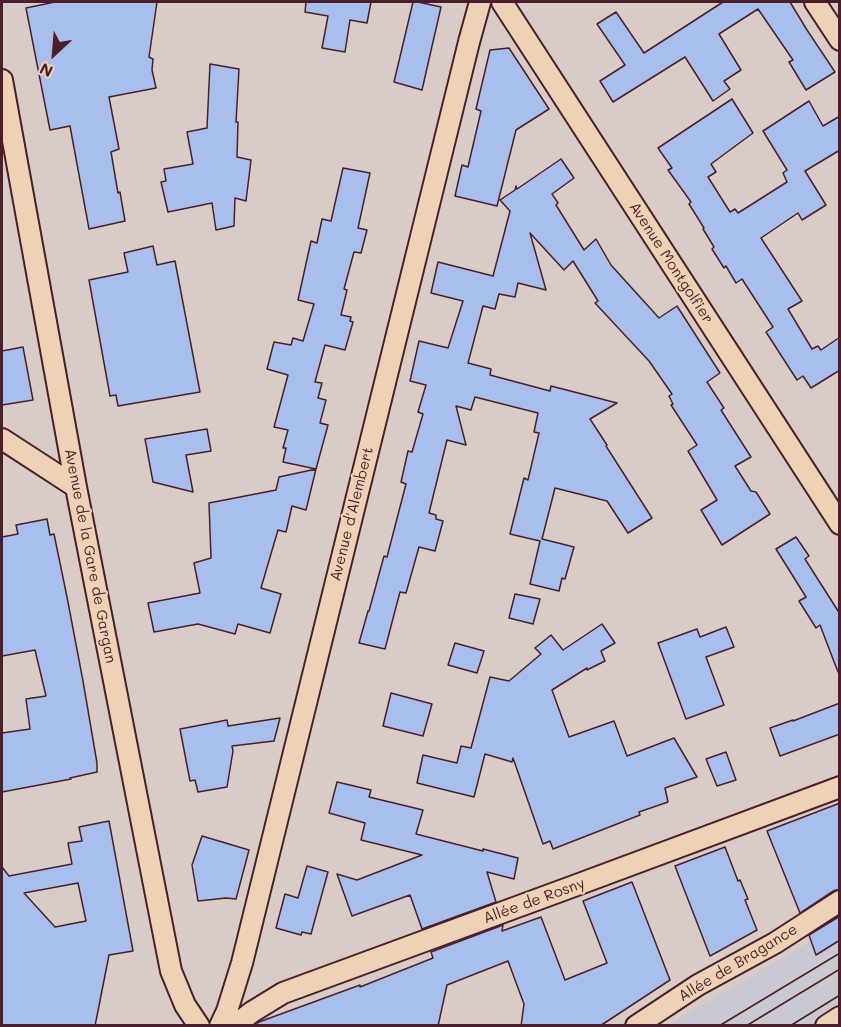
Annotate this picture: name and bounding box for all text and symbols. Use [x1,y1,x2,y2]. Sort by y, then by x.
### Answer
north arrow [24,24,84,84]
text: N [36,59,56,83]
street label: Avenue Montgolfier [625,199,717,327]
street label: Avenue d'Alembert [327,445,377,583]
street label: Avenue de la Gare de Gargan [60,447,120,665]
street label: Allée de Rosny [481,874,587,928]
street label: Allée de Bragance [675,920,801,1006]

